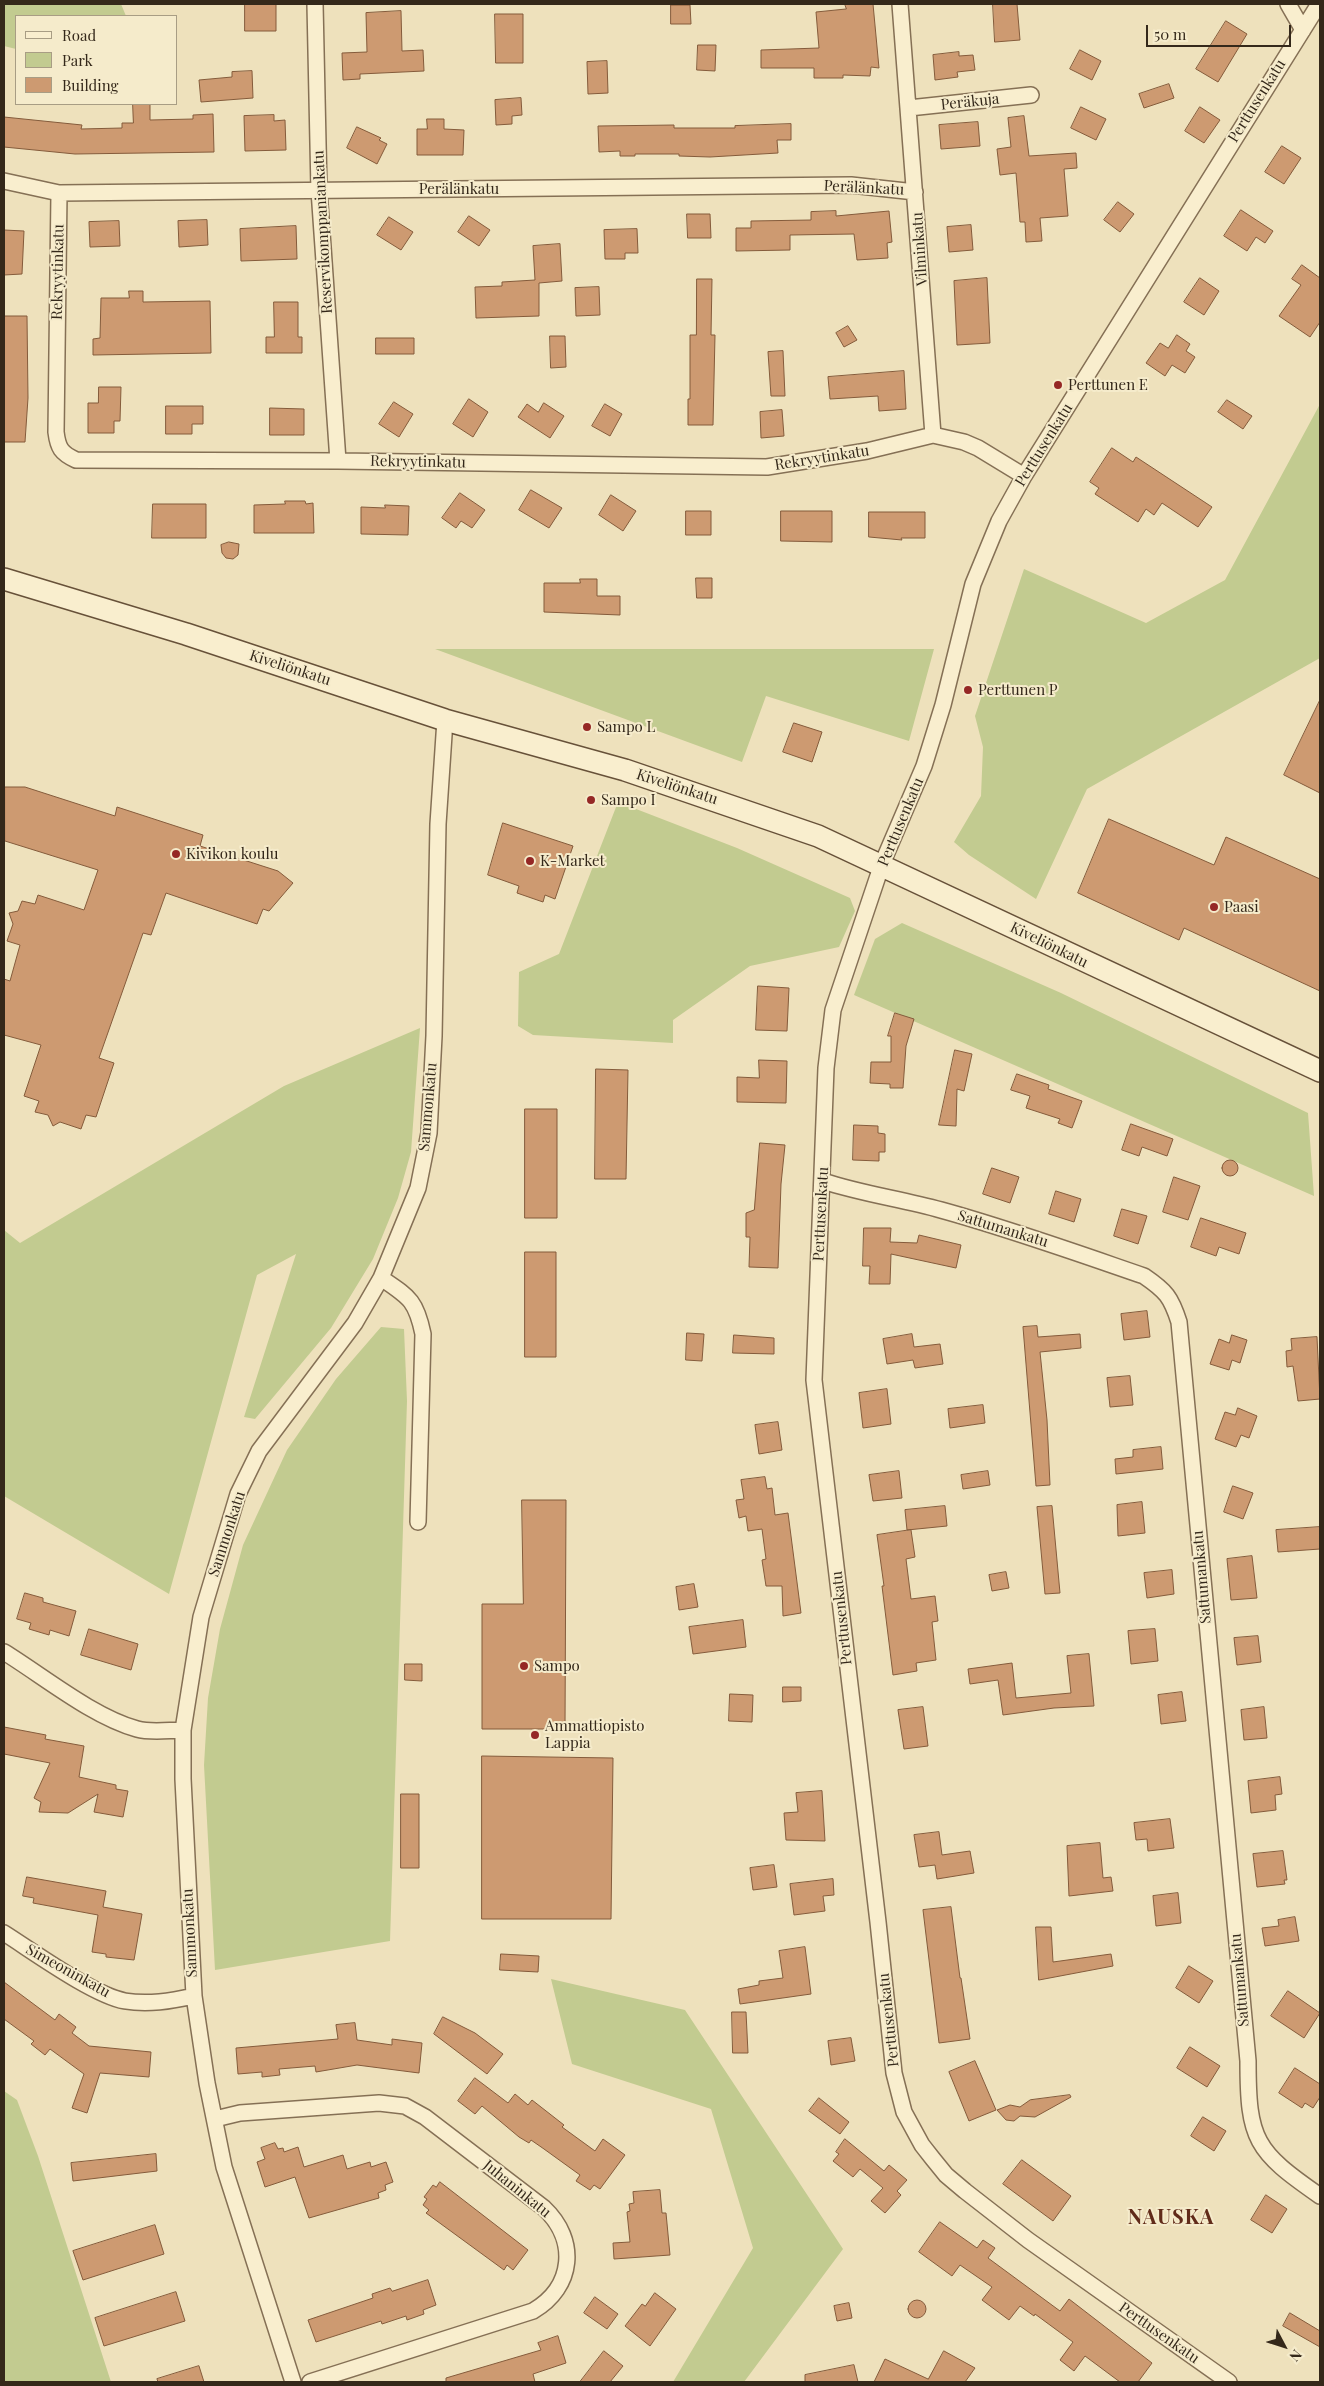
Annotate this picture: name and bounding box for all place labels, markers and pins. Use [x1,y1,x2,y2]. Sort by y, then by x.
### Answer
place label: Perttunen E [1068,376,1148,394]
marker: Perttunen E [1052,379,1064,391]
place label: Perttunen P [978,681,1058,699]
marker: Perttunen P [962,684,974,696]
place label: Sampo L [597,718,655,736]
marker: Sampo L [581,721,593,733]
place label: Sampo I [601,791,656,809]
marker: Sampo I [585,794,597,806]
place label: Kivikon koulu [186,845,278,863]
marker: Kivikon koulu [170,848,182,860]
place label: K-Market [540,852,605,870]
marker: K-Market [524,855,536,867]
place label: Paasi [1224,898,1259,916]
marker: Paasi [1208,901,1220,913]
place label: Sampo [534,1657,580,1675]
marker: Sampo [518,1660,530,1672]
place label: Ammattiopisto Lappia [545,1717,645,1752]
marker: Ammattiopisto Lappia [529,1729,541,1741]

